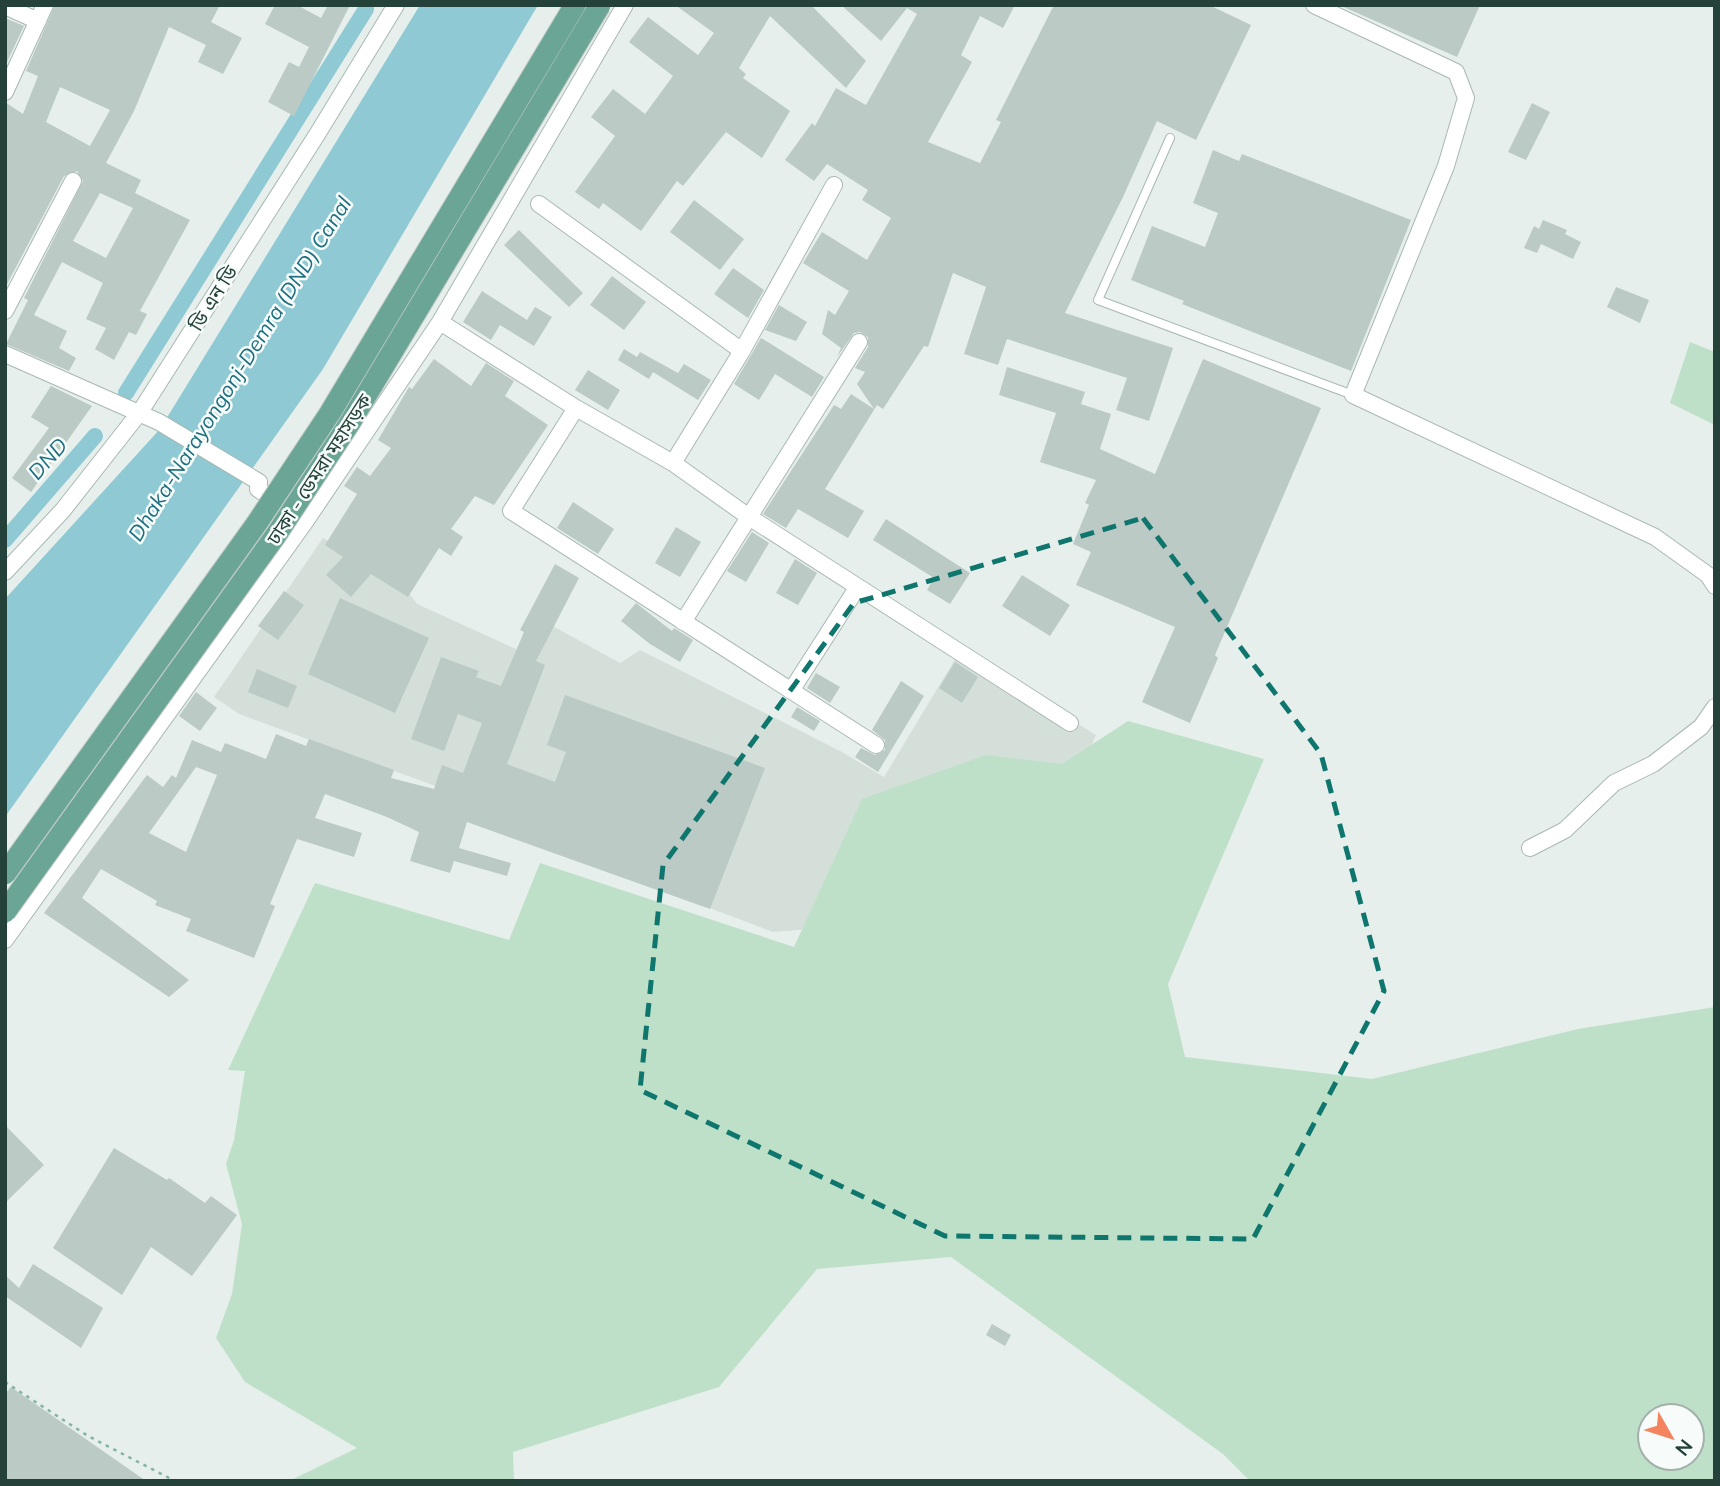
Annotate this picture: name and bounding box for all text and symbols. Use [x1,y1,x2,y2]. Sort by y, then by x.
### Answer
water label: Dhaka-Narayongonj-Demra (DND) Canal [122,192,356,545]
street label: ডি এন ডি [183,261,243,336]
street label: ঢাকা - ডেমরা মহাসড়ক [261,389,377,550]
water label: DND [22,432,73,485]
north arrow [1636,1402,1706,1472]
text: N [1670,1435,1698,1461]

